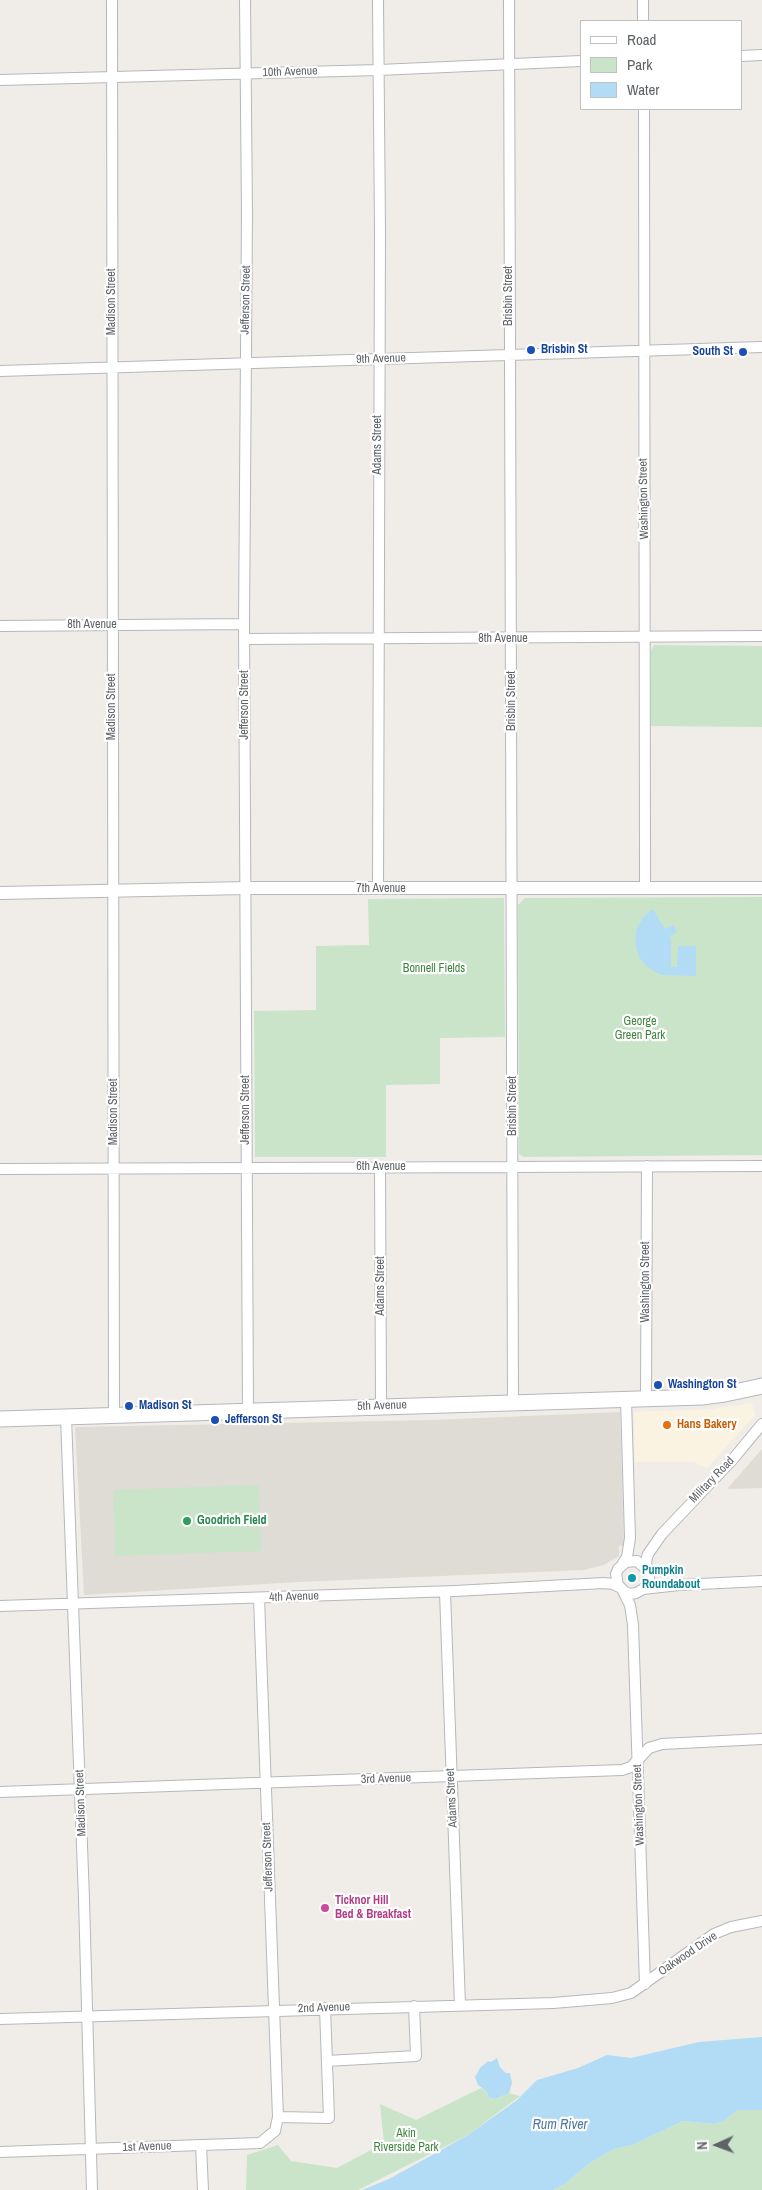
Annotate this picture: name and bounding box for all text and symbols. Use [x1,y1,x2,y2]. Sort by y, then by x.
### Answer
legend [580,20,742,110]
text: Road [627,29,656,50]
text: Park [627,54,652,75]
street label: 10th Avenue [262,64,318,80]
text: Water [627,79,659,100]
street label: Jefferson Street [238,265,254,335]
street label: Brisbin Street [502,266,516,326]
street label: Madison Street [105,269,119,335]
place label: Brisbin St [541,343,587,357]
marker: Brisbin St [525,344,537,356]
place label: South St [693,345,733,359]
marker: South St [737,346,749,358]
street label: 9th Avenue [356,351,406,367]
street label: Adams Street [371,415,385,475]
street label: Washington Street [636,458,652,540]
street label: 8th Avenue [67,618,117,632]
street label: 8th Avenue [478,632,528,646]
street label: Jefferson Street [238,670,252,740]
street label: Brisbin Street [505,671,519,731]
street label: Madison Street [105,674,119,740]
street label: 7th Avenue [356,882,406,896]
park label: Bonnell Fields [403,962,465,976]
park label: George Green Park [615,1015,665,1043]
street label: Jefferson Street [239,1075,253,1145]
street label: Brisbin Street [506,1076,520,1136]
street label: Madison Street [107,1079,121,1145]
street label: 6th Avenue [356,1160,406,1174]
street label: Washington Street [639,1241,653,1323]
street label: Adams Street [374,1256,388,1316]
place label: Washington St [668,1378,737,1392]
marker: Washington St [652,1379,664,1391]
street label: 5th Avenue [357,1398,407,1414]
place label: Madison St [139,1399,191,1413]
marker: Madison St [123,1400,135,1412]
place label: Jefferson St [225,1413,282,1427]
marker: Jefferson St [209,1414,221,1426]
place label: Hans Bakery [677,1418,737,1432]
marker: Hans Bakery [661,1419,673,1431]
street label: Military Road [686,1454,738,1506]
place label: Goodrich Field [197,1514,266,1528]
marker: Goodrich Field [181,1515,193,1527]
place label: Pumpkin Roundabout [642,1564,700,1592]
marker: Pumpkin Roundabout [626,1572,638,1584]
street label: 4th Avenue [269,1589,319,1605]
street label: Washington Street [630,1764,648,1846]
street label: Adams Street [443,1768,461,1828]
street label: Madison Street [73,1769,89,1837]
street label: 3rd Avenue [361,1771,411,1787]
street label: Jefferson Street [260,1822,276,1892]
place label: Ticknor Hill Bed & Breakfast [335,1894,411,1922]
marker: Ticknor Hill Bed & Breakfast [319,1902,331,1914]
street label: Oakwood Drive [656,1929,720,1979]
street label: 2nd Avenue [298,2000,350,2016]
water label: Rum River [533,2117,587,2133]
north arrow [692,2120,742,2170]
park label: Akin Riverside Park [373,2127,439,2155]
street label: 1st Avenue [122,2139,172,2155]
text: N [693,2141,711,2150]

